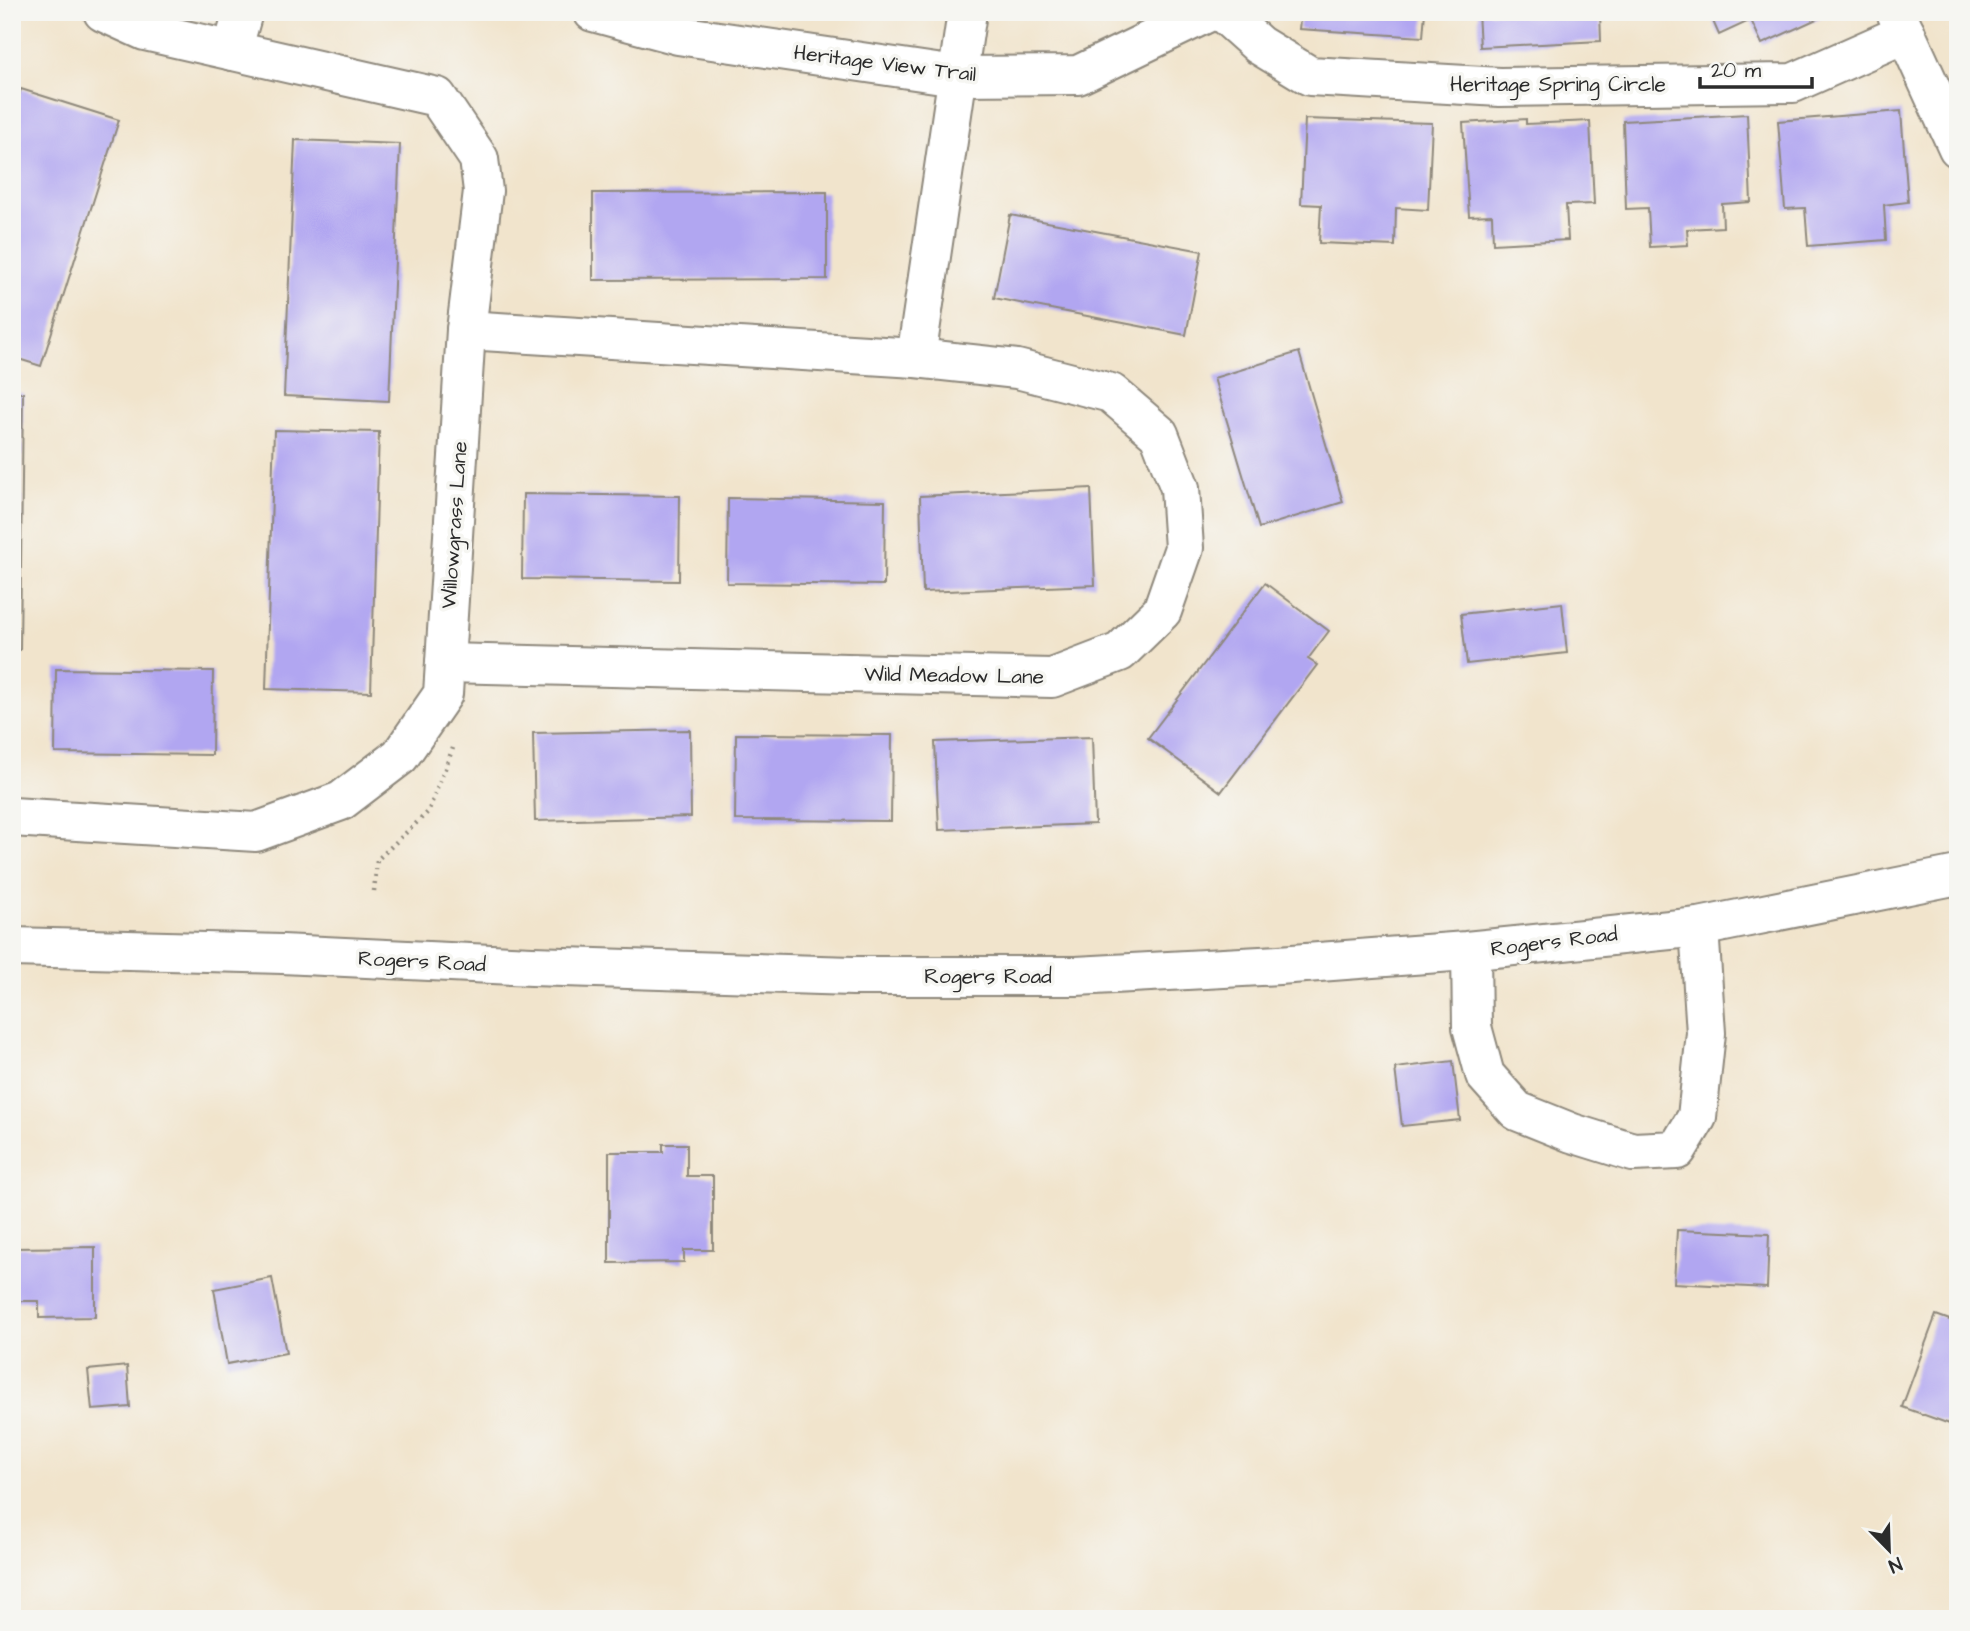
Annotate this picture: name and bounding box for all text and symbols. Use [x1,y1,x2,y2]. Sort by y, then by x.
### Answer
street label: Heritage View Trail [792,38,978,91]
scale bar [1700,46,1812,90]
text: 20 m [1711,56,1762,85]
street label: Heritage Spring Circle [1450,70,1666,101]
street label: Willowgrass Lane [434,440,477,610]
street label: Wild Meadow Lane [864,659,1044,692]
street label: Rogers Road [1489,919,1620,966]
street label: Rogers Road [357,944,487,981]
street label: Rogers Road [924,962,1052,993]
north arrow [1854,1516,1924,1586]
text: N [1884,1550,1906,1579]

